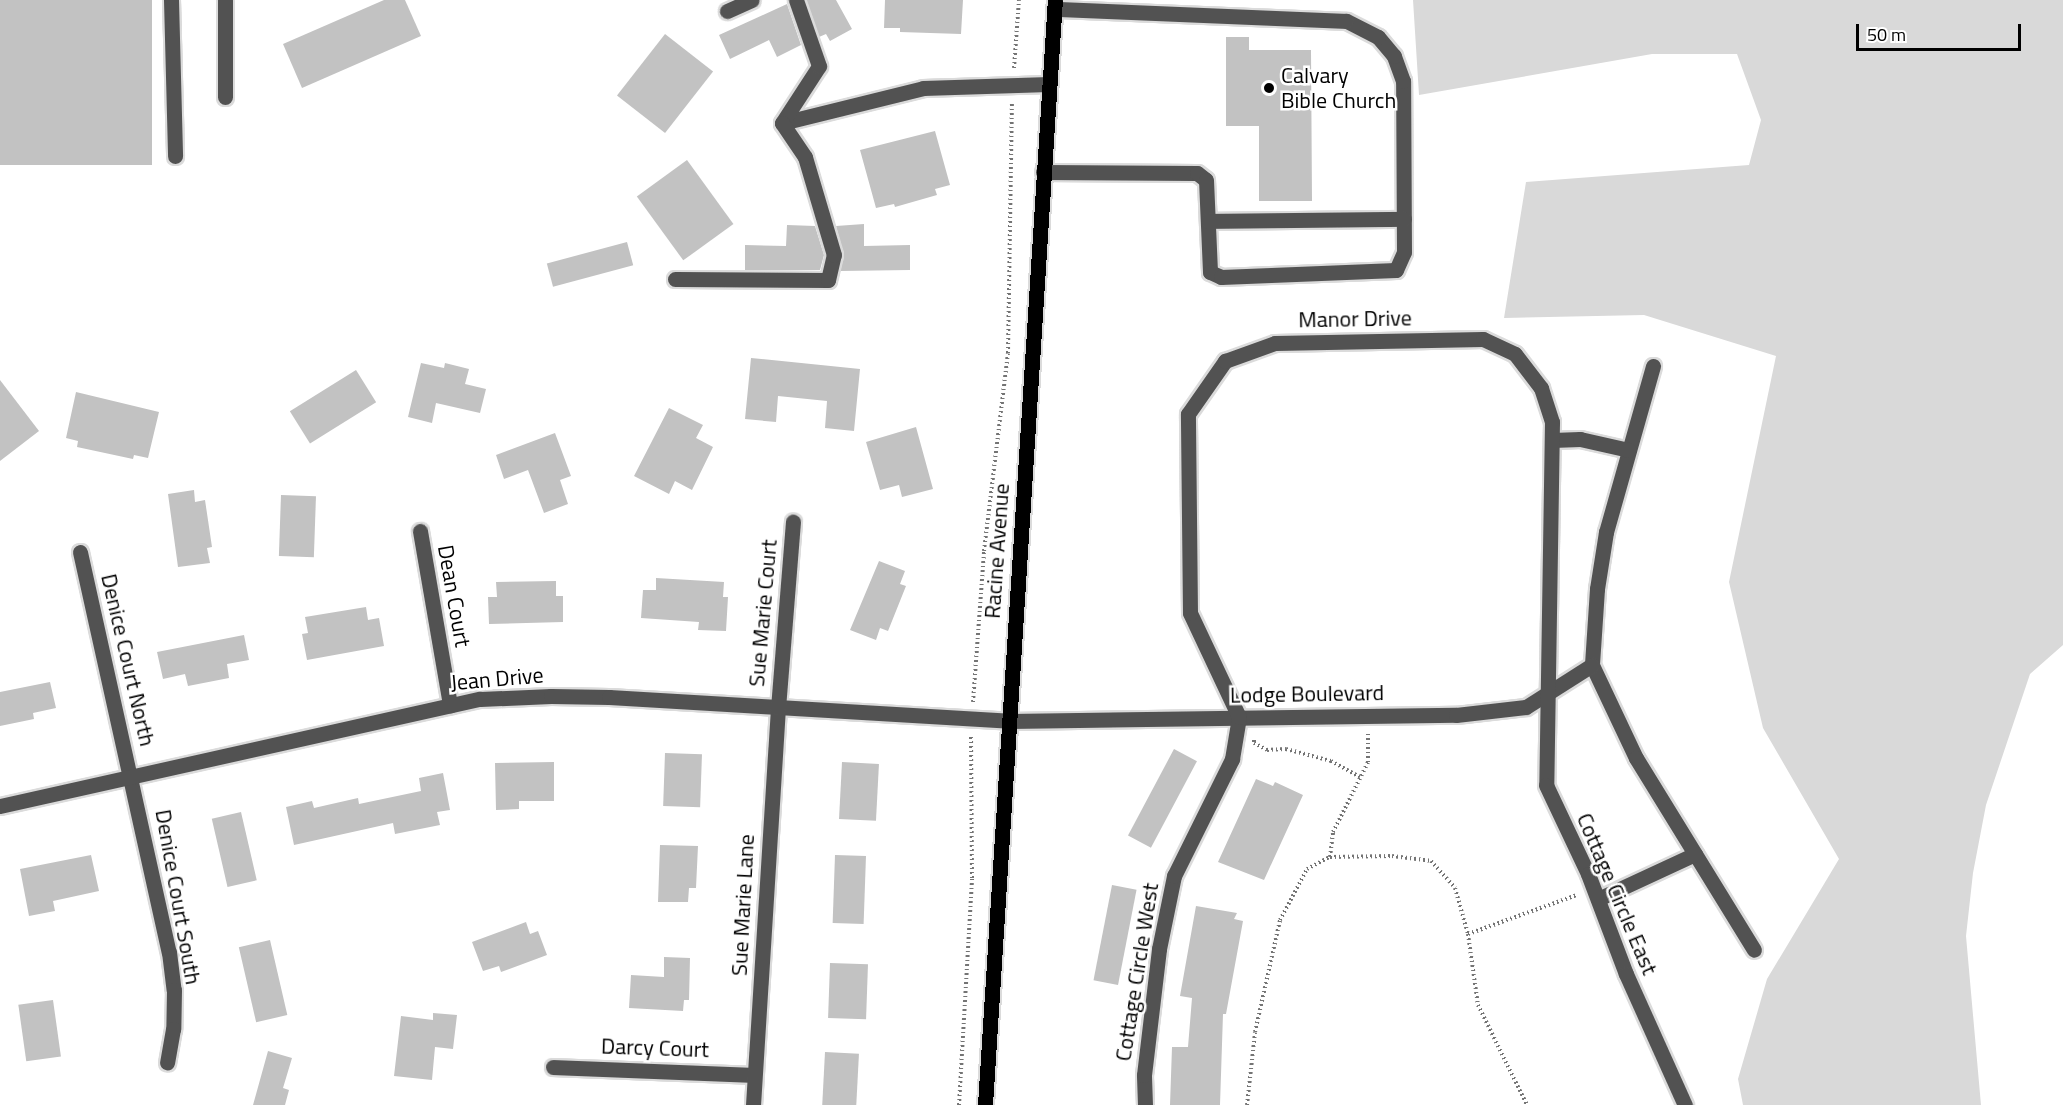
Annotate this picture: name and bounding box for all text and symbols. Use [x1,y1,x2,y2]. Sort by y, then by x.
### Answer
scale bar [1859,12,2024,50]
text: 50 m [1867,21,1906,48]
place label: Calvary Bible Church [1281,62,1396,113]
marker: Calvary Bible Church [1262,81,1276,95]
street label: Manor Drive [1298,305,1412,333]
street label: Racine Avenue [979,482,1015,620]
street label: Sue Marie Court [743,538,783,688]
street label: Dean Court [432,543,476,649]
street label: Denice Court North [95,571,161,749]
street label: Jean Drive [449,662,545,696]
street label: Lodge Boulevard [1230,679,1384,709]
street label: Denice Court South [150,807,206,987]
street label: Cottage Circle East [1571,809,1663,979]
street label: Sue Marie Lane [726,833,760,977]
street label: Cottage Circle West [1110,881,1164,1063]
street label: Darcy Court [601,1033,709,1063]

